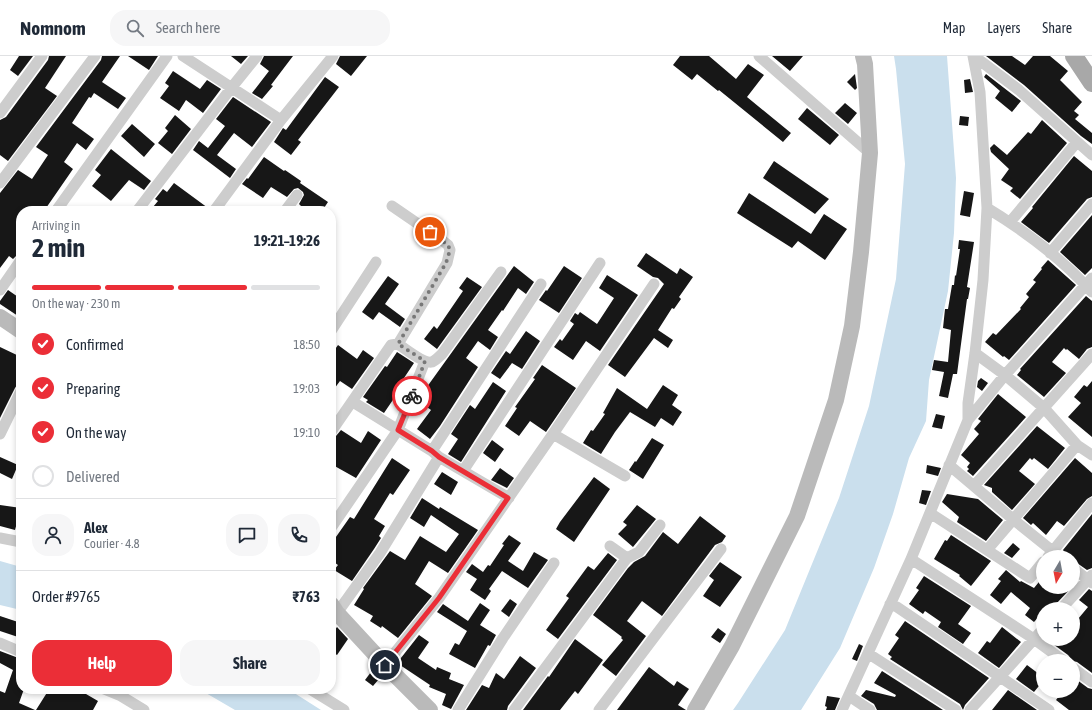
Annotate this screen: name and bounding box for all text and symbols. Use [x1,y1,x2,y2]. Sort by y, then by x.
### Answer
search box [110,10,390,46]
text: Nomnom [20,17,86,39]
icon: search [124,17,146,39]
text: Search here [156,19,220,36]
text: Map [943,20,965,36]
text: Layers [987,20,1020,36]
text: Share [1042,20,1072,36]
pin [413,215,447,249]
text: Arriving in [32,218,80,233]
icon: bag [419,221,441,243]
text: 19:21–19:26 [254,232,320,249]
text: 2 min [32,233,85,263]
text: On the way · 230 m [32,296,120,311]
icon: check [32,333,54,355]
text: Confirmed [66,336,124,353]
text: 18:50 [293,337,320,352]
courier [392,376,432,416]
icon: check [32,377,54,399]
text: Preparing [66,380,120,397]
text: 19:03 [293,381,320,396]
icon: bike [401,385,423,407]
icon: check [32,421,54,443]
text: On the way [66,424,127,441]
text: 19:10 [293,425,320,440]
text: Delivered [66,468,120,485]
button: person [32,514,74,556]
button: chat [226,514,268,556]
button: phone [278,514,320,556]
text: Alex [84,519,108,536]
text: Courier · 4.8 [84,536,140,551]
north arrow [1036,550,1080,594]
map controls [1036,550,1080,698]
text: Order #9765 [32,588,100,605]
text: ₹763 [292,588,320,605]
button: + [1036,602,1080,646]
button: Help [32,640,172,686]
button: Share [180,640,320,686]
pin [368,648,402,682]
icon: home [374,654,396,676]
button: − [1036,654,1080,698]

